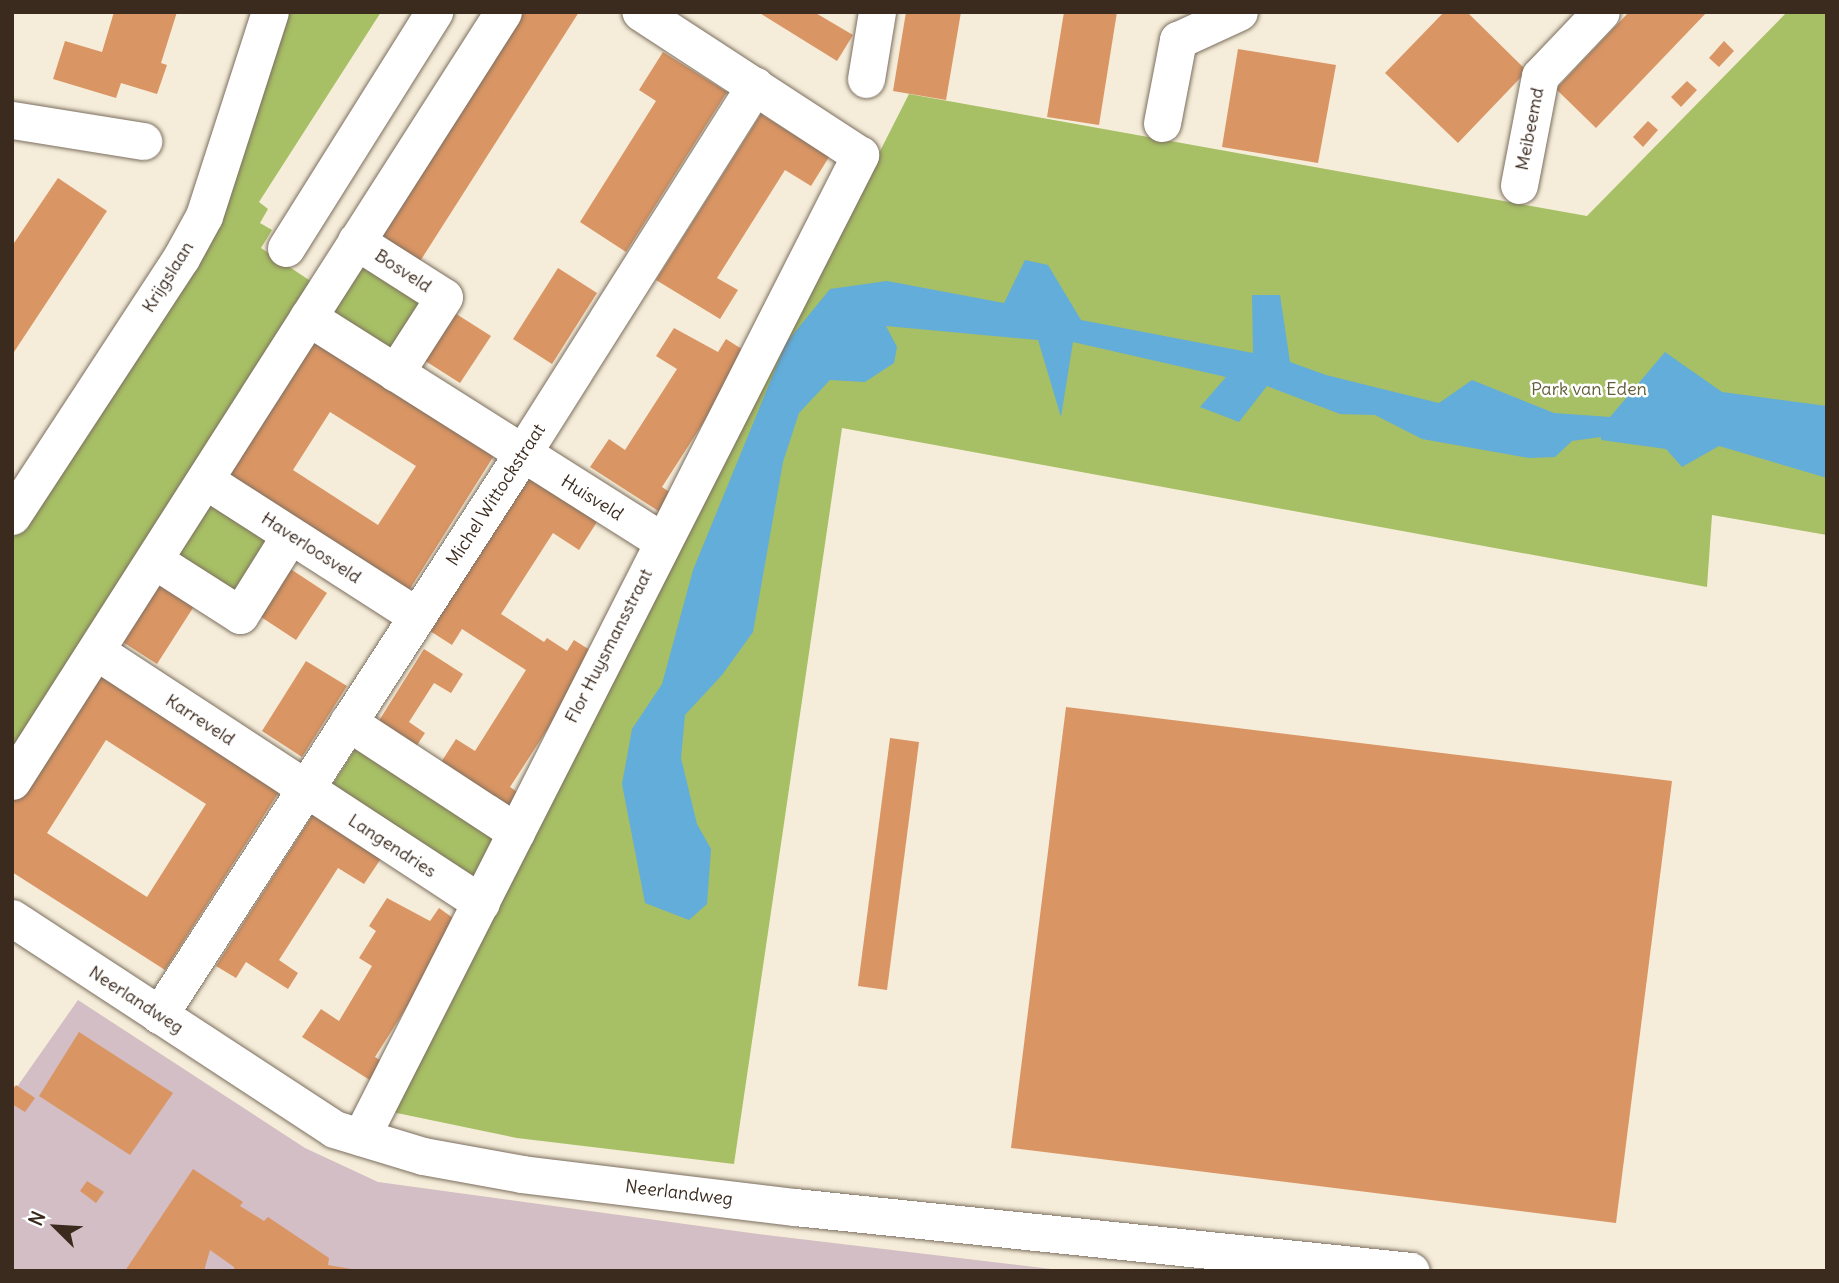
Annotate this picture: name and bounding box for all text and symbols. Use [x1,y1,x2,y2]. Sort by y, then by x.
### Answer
street label: Meibeemd [1511,86,1549,172]
street label: Krijgslaan [138,237,198,317]
street label: Bosveld [371,245,435,297]
park label: Park van Eden [1531,378,1647,400]
street label: Michel Wittockstraat [442,420,550,570]
street label: Huisveld [557,471,627,525]
street label: Haverloosveld [257,508,365,588]
street label: Flor Huysmansstraat [561,565,657,727]
street label: Karreveld [161,690,239,750]
street label: Langendries [344,810,440,882]
street label: Neerlandweg [85,961,187,1039]
street label: Neerlandweg [624,1176,734,1210]
north arrow [21,1192,91,1262]
text: N [23,1208,50,1229]

